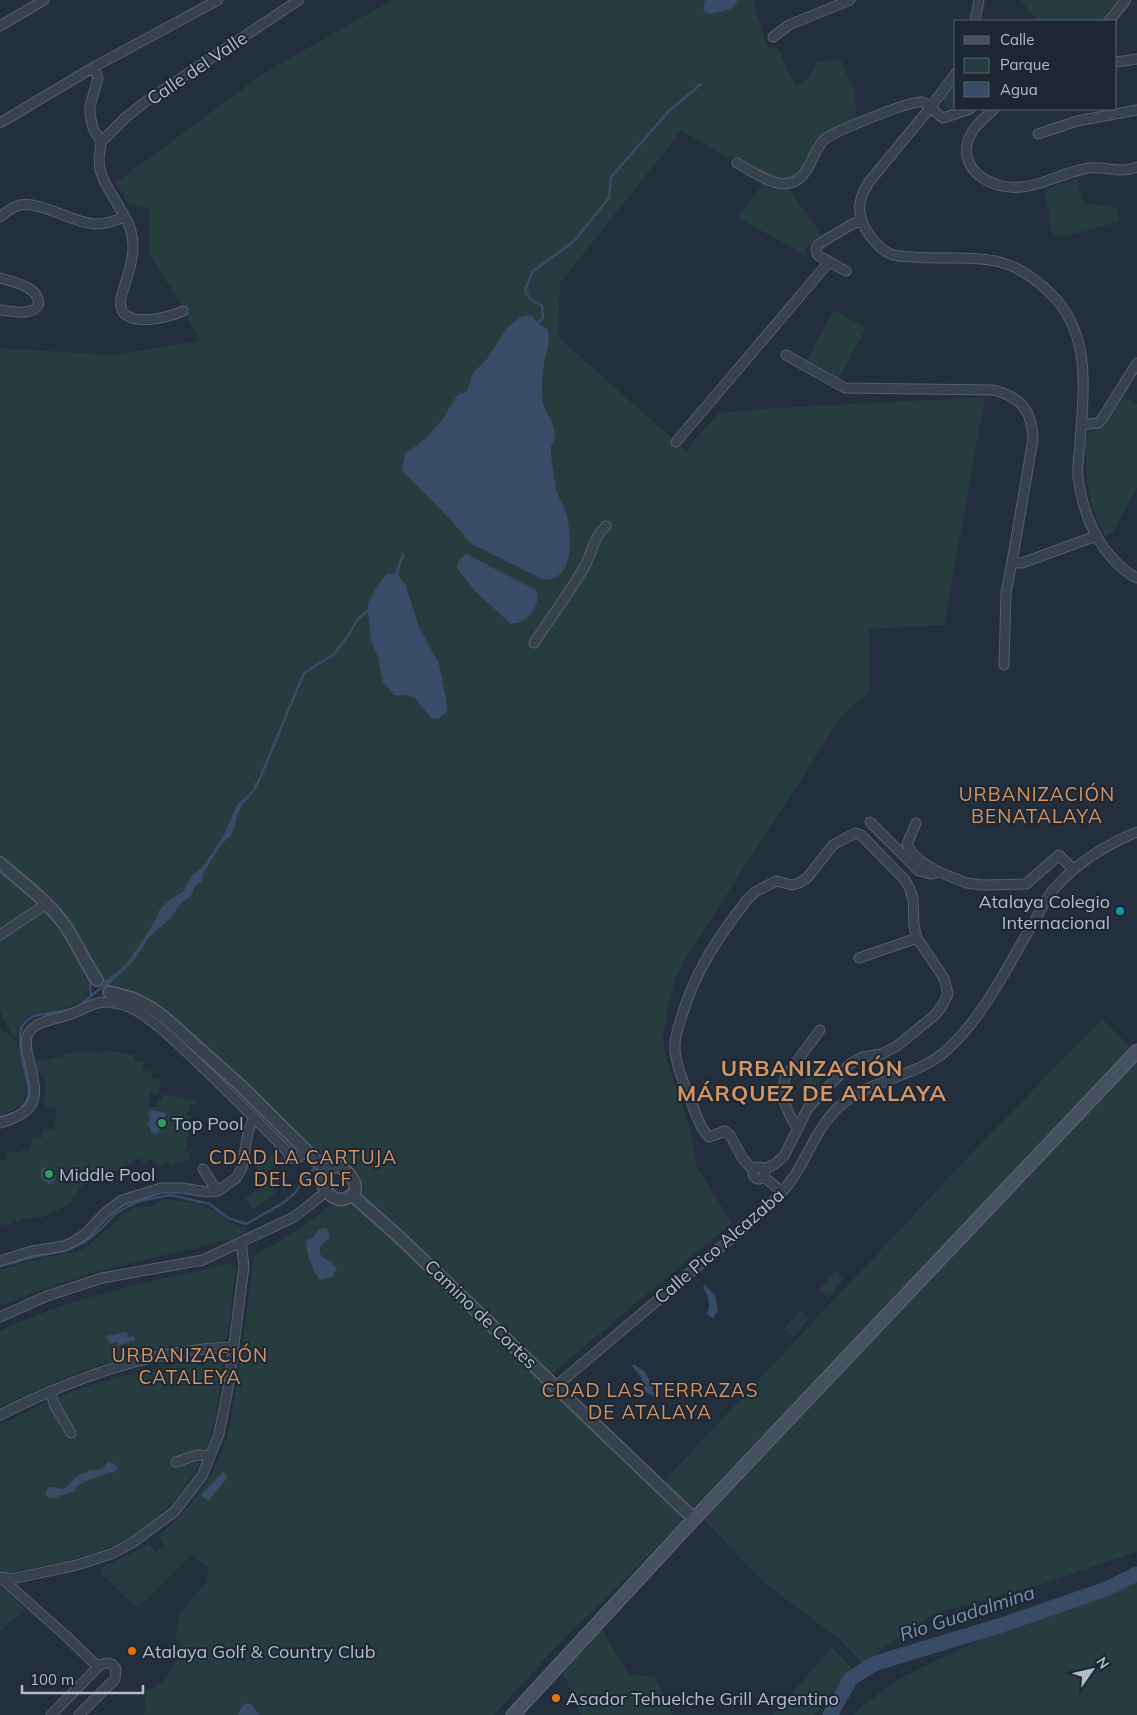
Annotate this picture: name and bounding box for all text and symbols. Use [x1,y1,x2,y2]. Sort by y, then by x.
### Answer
legend [954,20,1117,110]
street label: Calle del Valle [142,26,252,110]
text: Calle [1000,30,1034,49]
text: Parque [1000,55,1050,74]
text: Agua [1000,80,1038,99]
district label: URBANIZACIÓN BENATALAYA [959,782,1115,828]
place label: Atalaya Colegio Internacional [979,890,1110,934]
marker: Atalaya Colegio Internacional [1114,905,1126,917]
district label: URBANIZACIÓN MÁRQUEZ DE ATALAYA [677,1054,947,1107]
place label: Top Pool [172,1112,243,1135]
marker: Top Pool [156,1117,168,1129]
district label: CDAD LA CARTUJA DEL GOLF [209,1145,397,1191]
place label: Middle Pool [59,1163,155,1186]
marker: Middle Pool [43,1168,55,1180]
street label: Calle Pico Alcazaba [649,1183,789,1309]
street label: Camino de Cortes [420,1254,542,1374]
district label: URBANIZACIÓN CATALEYA [112,1343,268,1389]
district label: CDAD LAS TERRAZAS DE ATALAYA [542,1378,759,1424]
water label: Rio Guadalmina [896,1580,1038,1646]
place label: Atalaya Golf & Country Club [142,1640,376,1663]
marker: Atalaya Golf & Country Club [126,1645,138,1657]
north arrow [1067,1645,1117,1695]
text: N [1092,1653,1113,1672]
scale bar [22,1662,144,1694]
text: 100 m [30,1670,74,1689]
place label: Asador Tehuelche Grill Argentino [566,1687,839,1710]
marker: Asador Tehuelche Grill Argentino [550,1692,562,1704]

